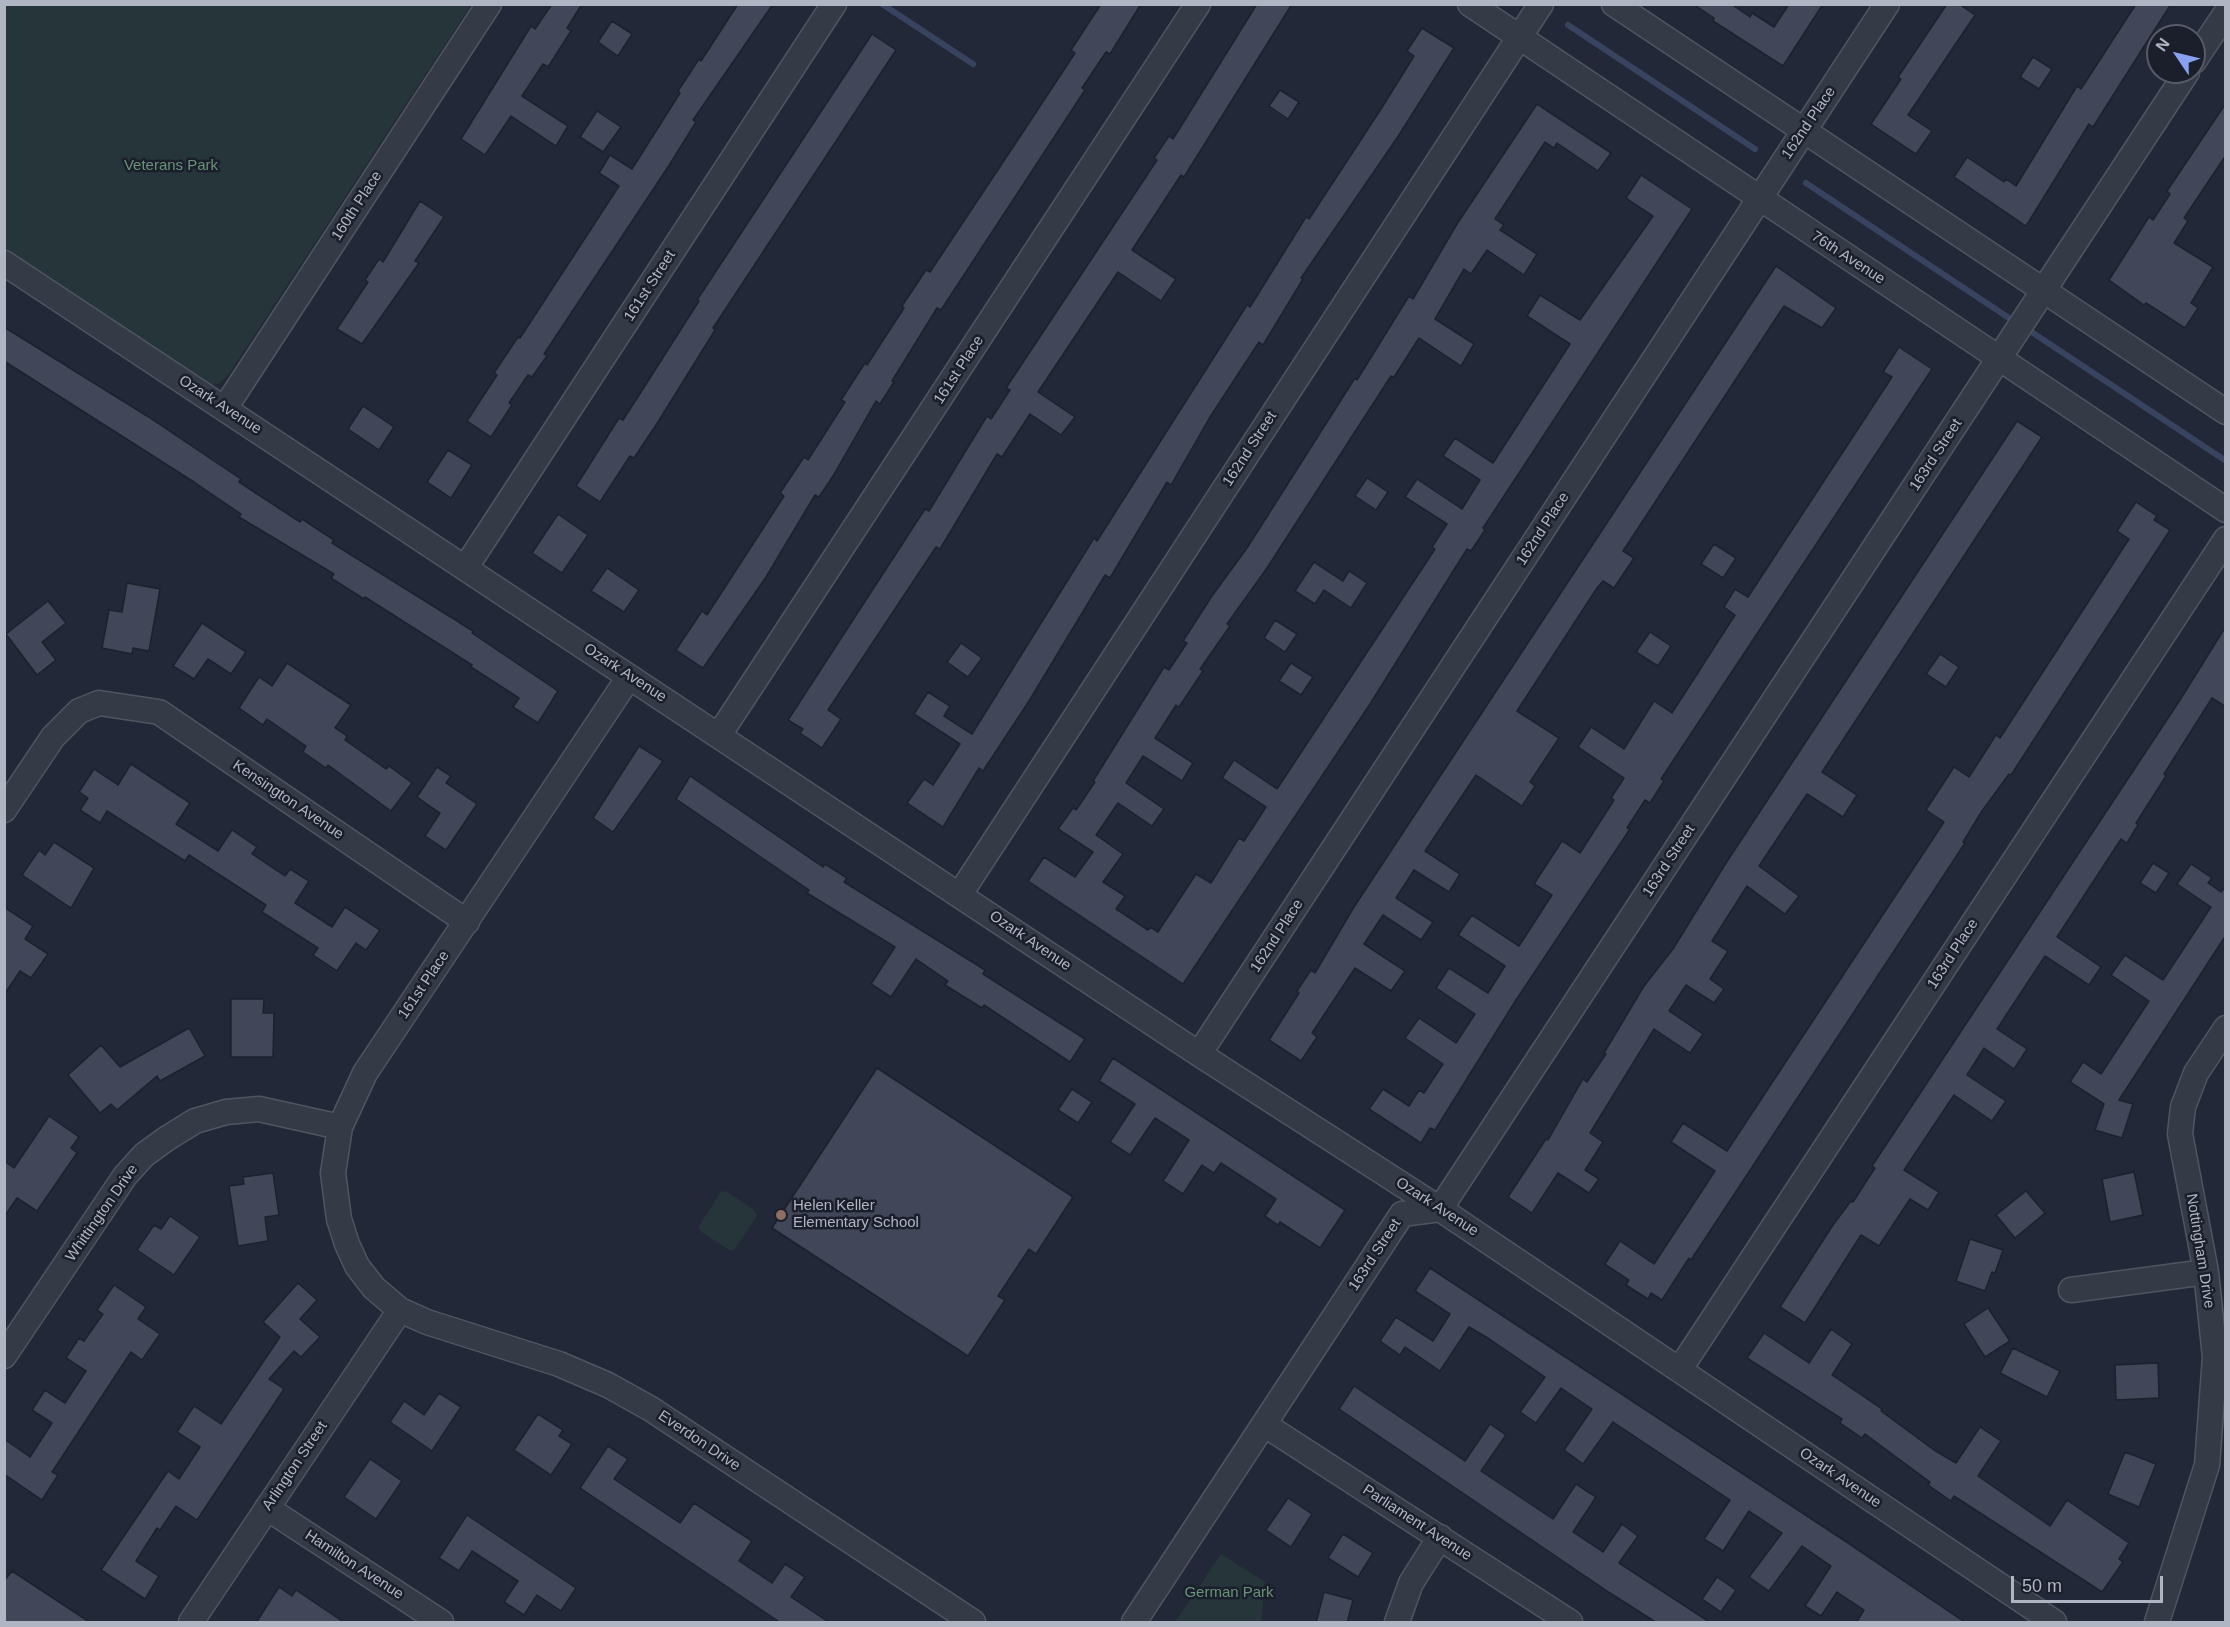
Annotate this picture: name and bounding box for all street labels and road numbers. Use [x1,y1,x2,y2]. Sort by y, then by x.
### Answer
street label: 162nd Place [1778,83,1840,163]
street label: 160th Place [328,168,386,244]
street label: 76th Avenue [1808,228,1888,288]
street label: 161st Street [620,247,680,325]
street label: 161st Place [930,332,988,408]
street label: Ozark Avenue [175,372,265,438]
street label: 162nd Street [1219,408,1281,490]
street label: 163rd Street [1906,415,1966,495]
street label: 162nd Place [1513,489,1573,569]
street label: Ozark Avenue [580,640,670,706]
street label: Kensington Avenue [229,756,347,844]
street label: 163rd Street [1639,821,1699,901]
street label: 162nd Place [1247,896,1307,976]
street label: Ozark Avenue [986,907,1074,975]
street label: 163rd Place [1924,916,1982,992]
street label: 161st Place [395,947,453,1023]
street label: Whittington Drive [62,1161,142,1265]
street label: Ozark Avenue [1392,1174,1482,1240]
street label: Nottingham Drive [2182,1192,2218,1310]
street label: 163rd Street [1345,1215,1405,1295]
street label: Everdon Drive [655,1407,743,1475]
street label: Arlington Street [259,1418,331,1514]
street label: Ozark Avenue [1796,1444,1884,1512]
street label: Parliament Avenue [1359,1481,1475,1565]
street label: Hamilton Avenue [301,1526,407,1604]

